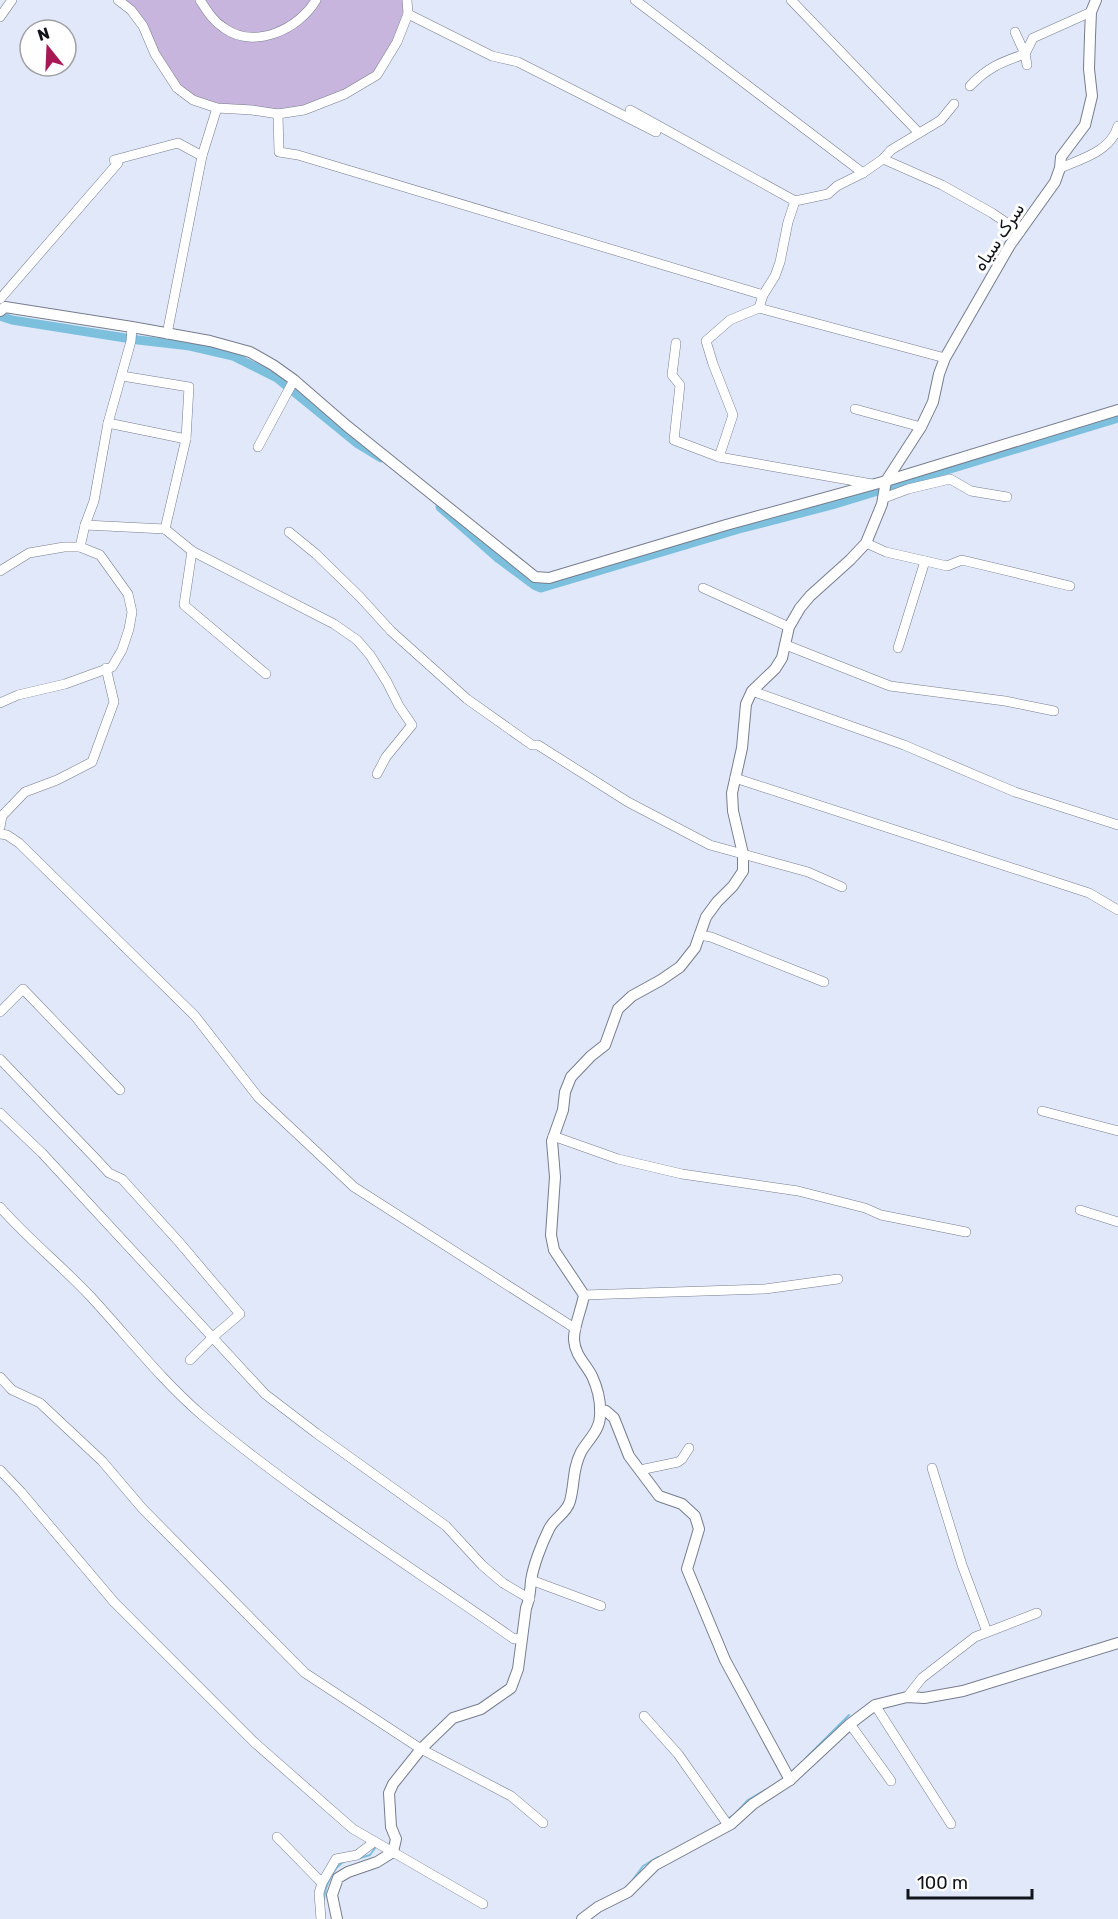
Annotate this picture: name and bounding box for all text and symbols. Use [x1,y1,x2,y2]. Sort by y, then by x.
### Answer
north arrow [18,18,78,78]
text: N [35,23,52,45]
street label: سرک سیاه [969,199,1029,275]
scale bar [908,1862,1032,1900]
text: 100 m [917,1872,968,1894]

